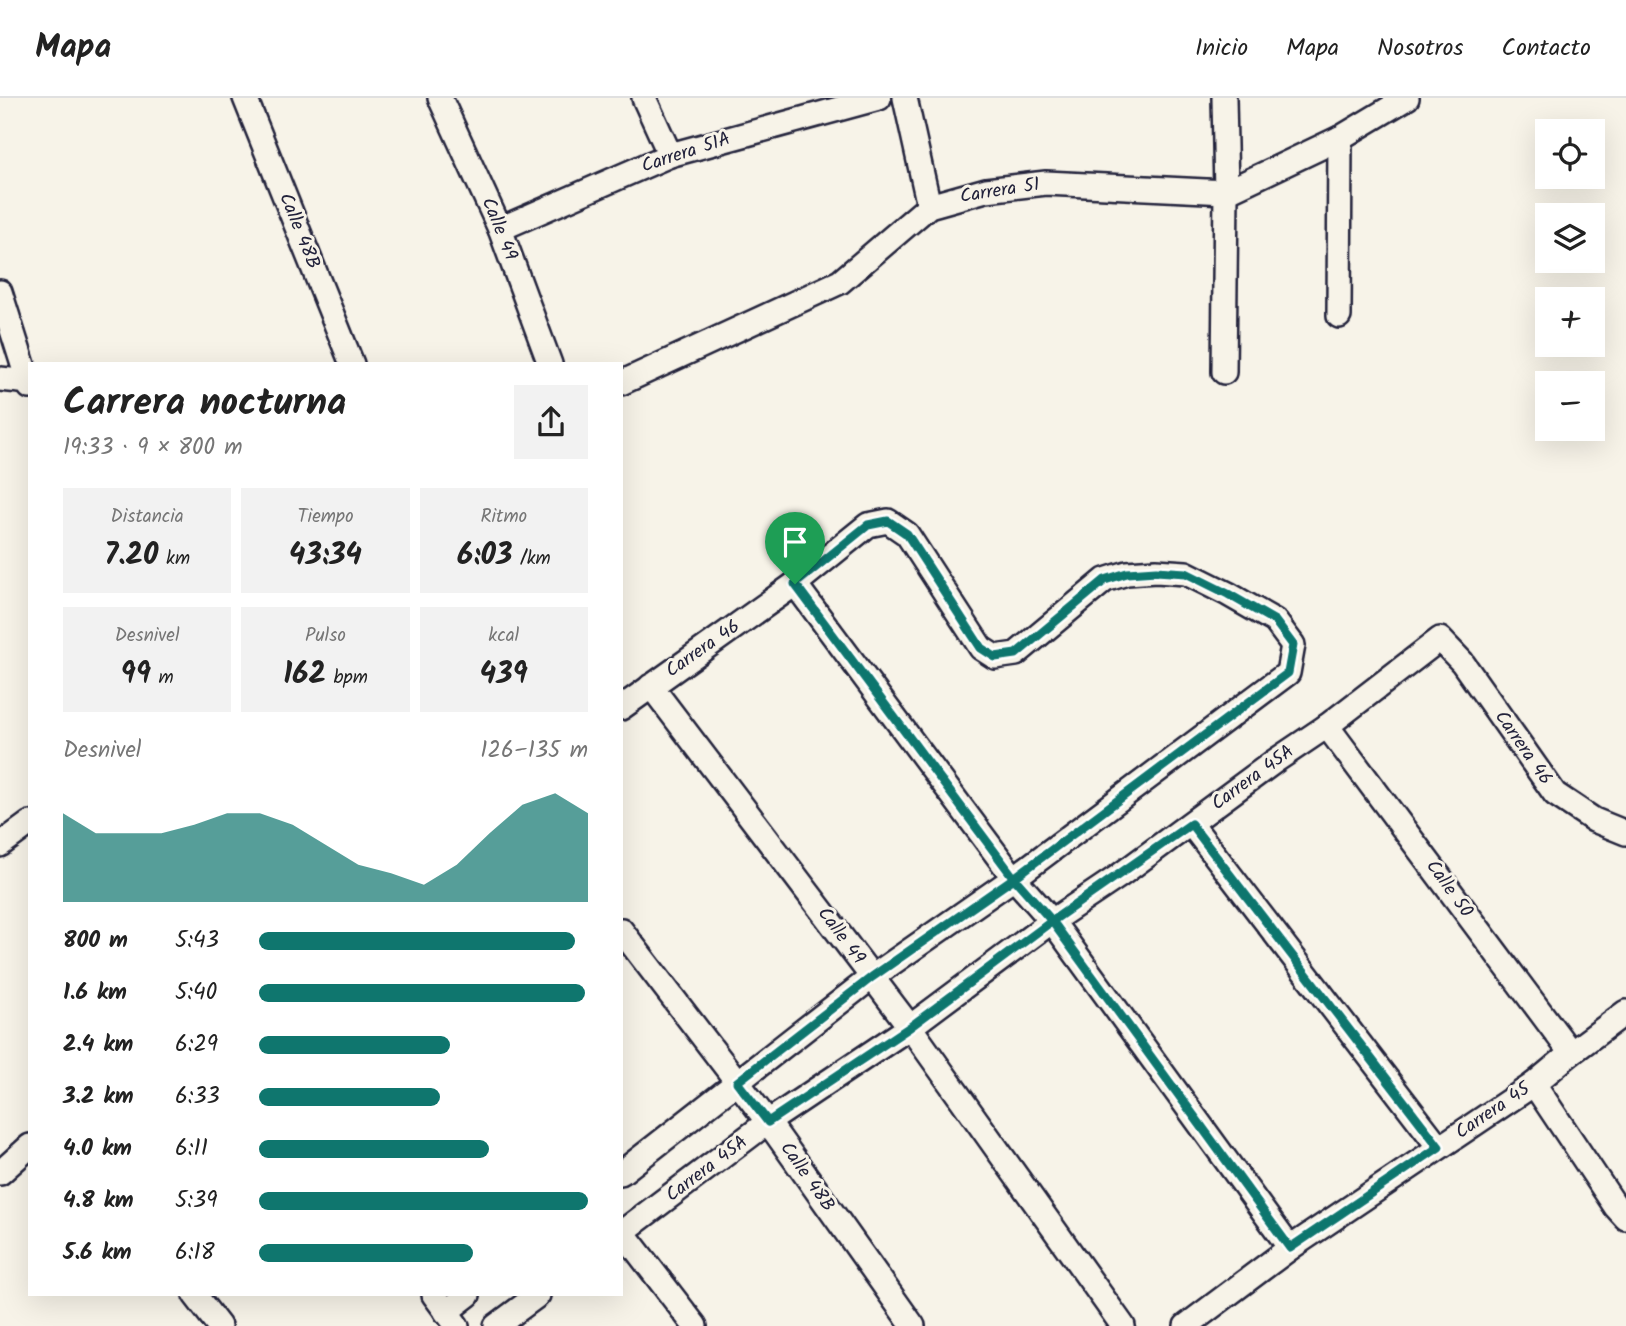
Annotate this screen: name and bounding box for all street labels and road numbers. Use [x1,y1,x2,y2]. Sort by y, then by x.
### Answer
street label: Carrera 51A [638,125,734,181]
street label: Carrera 51 [958,170,1042,212]
street label: Calle 48B [270,188,328,274]
street label: Calle 49 [473,193,525,265]
street label: Carrera 46 [659,612,747,686]
street label: Carrera 46 [1486,704,1560,792]
street label: Carrera 45A [1205,738,1301,818]
street label: Calle 50 [1418,854,1480,924]
street label: Calle 49 [809,901,873,971]
street label: Carrera 45 [1449,1074,1538,1147]
street label: Carrera 45A [659,1128,755,1210]
street label: Calle 48B [772,1136,842,1218]

